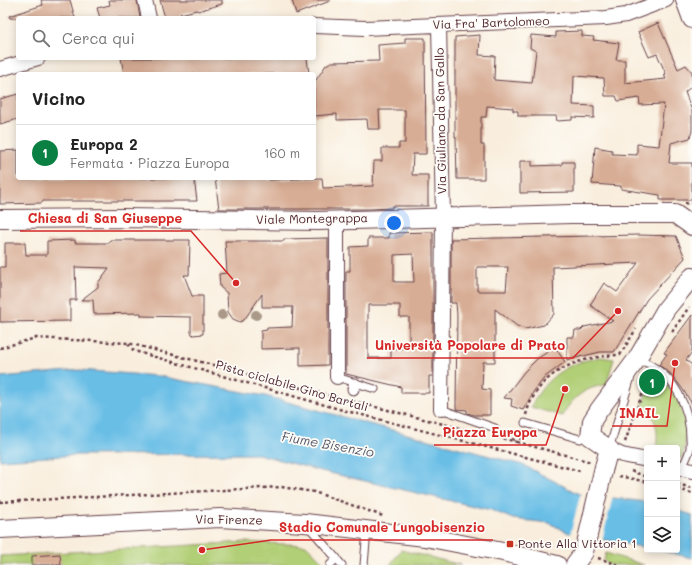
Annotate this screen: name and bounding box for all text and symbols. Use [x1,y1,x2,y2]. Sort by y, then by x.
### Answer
street label: Via Fra' Bartolomeo [432,12,550,32]
search box [16,16,316,60]
icon: search [30,27,52,49]
text: Cerca qui [62,28,135,48]
street label: Via Giuliano da San Gallo [431,48,449,195]
text: Vicino [32,87,85,109]
text: Europa 2 [70,134,138,154]
text: 1 [42,144,48,161]
text: 160 m [264,144,300,161]
text: Fermata · Piazza Europa [70,154,230,171]
callout: Chiesa di San Giuseppe [20,206,191,231]
text: Chiesa di San Giuseppe [28,209,182,226]
street label: Viale Montegrappa [256,209,368,227]
your location [384,213,404,233]
callout: Università Popolare di Prato [367,333,573,358]
text: Università Popolare di Prato [375,336,565,353]
street label: Pista ciclabile Gino Bartali [214,356,370,414]
pin: 1 [639,367,665,397]
callout: INAIL [612,401,667,426]
text: INAIL [619,404,659,421]
callout: Piazza Europa [434,420,546,445]
text: Piazza Europa [442,423,538,440]
water label: Fiume Bisenzio [281,427,376,460]
map controls [644,445,680,553]
button: + [644,445,680,481]
button: − [644,481,680,517]
street label: Via Firenze [195,510,263,528]
callout: Stadio Comunale Lungobisenzio [271,515,493,540]
button: layers [644,517,680,553]
text: Stadio Comunale Lungobisenzio [279,518,485,535]
place label: Ponte Alla Vittoria 1 [518,535,637,551]
marker: Ponte Alla Vittoria 1 [505,539,515,549]

